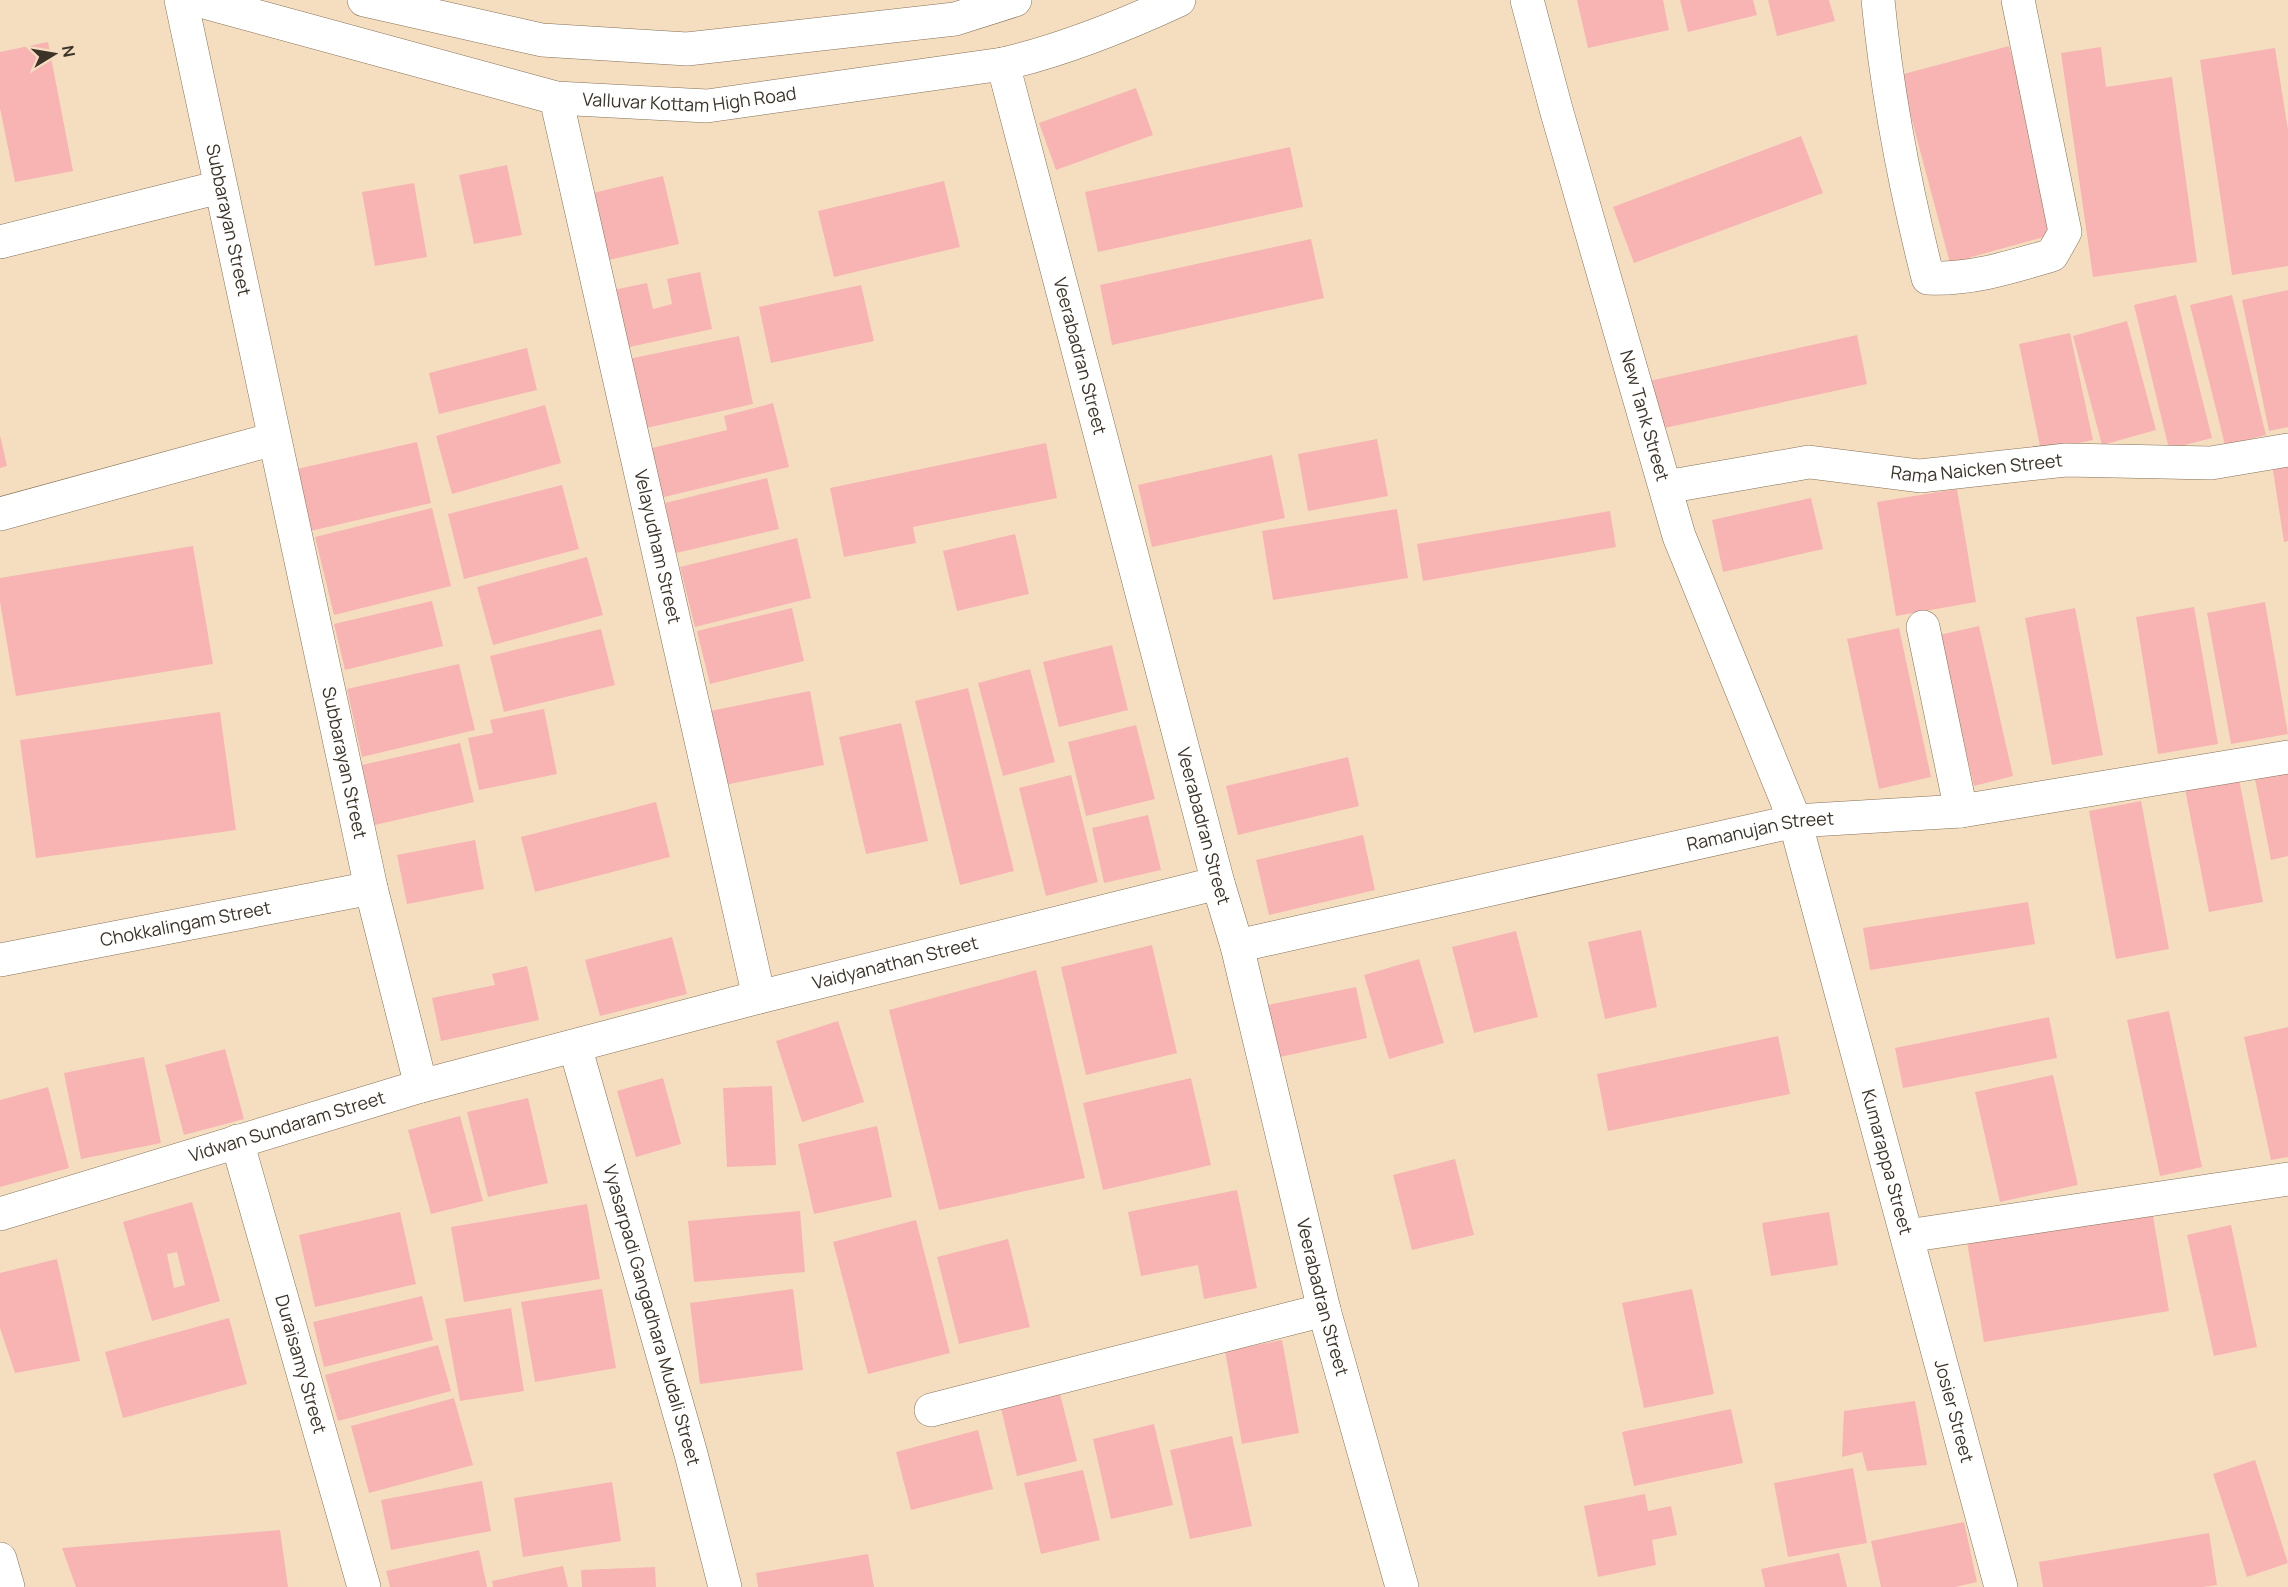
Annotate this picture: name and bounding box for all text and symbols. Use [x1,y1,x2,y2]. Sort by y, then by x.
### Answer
north arrow [24,24,84,84]
text: N [57,43,81,59]
street label: Valluvar Kottam High Road [582,80,798,117]
street label: Subbarayan Street [201,141,257,298]
street label: Veerabadran Street [1049,275,1113,437]
street label: New Tank Street [1615,347,1676,484]
street label: Rama Naicken Street [1889,447,2064,488]
street label: Velayudham Street [629,467,687,626]
street label: Subbarayan Street [317,684,373,841]
street label: Veerabadran Street [1172,745,1237,907]
street label: Ramanujan Street [1684,806,1835,856]
street label: Chokkalingam Street [98,895,273,951]
street label: Vaidyanathan Street [810,930,980,994]
street label: Vidwan Sundaram Street [186,1085,388,1167]
street label: Kumarappa Street [1857,1086,1919,1237]
street label: Vyasarpadi Gangadhara Mudali Street [598,1162,706,1468]
street label: Veerabadran Street [1292,1216,1355,1378]
street label: Duraisamy Street [270,1292,333,1436]
street label: Josier Street [1929,1357,1980,1465]

